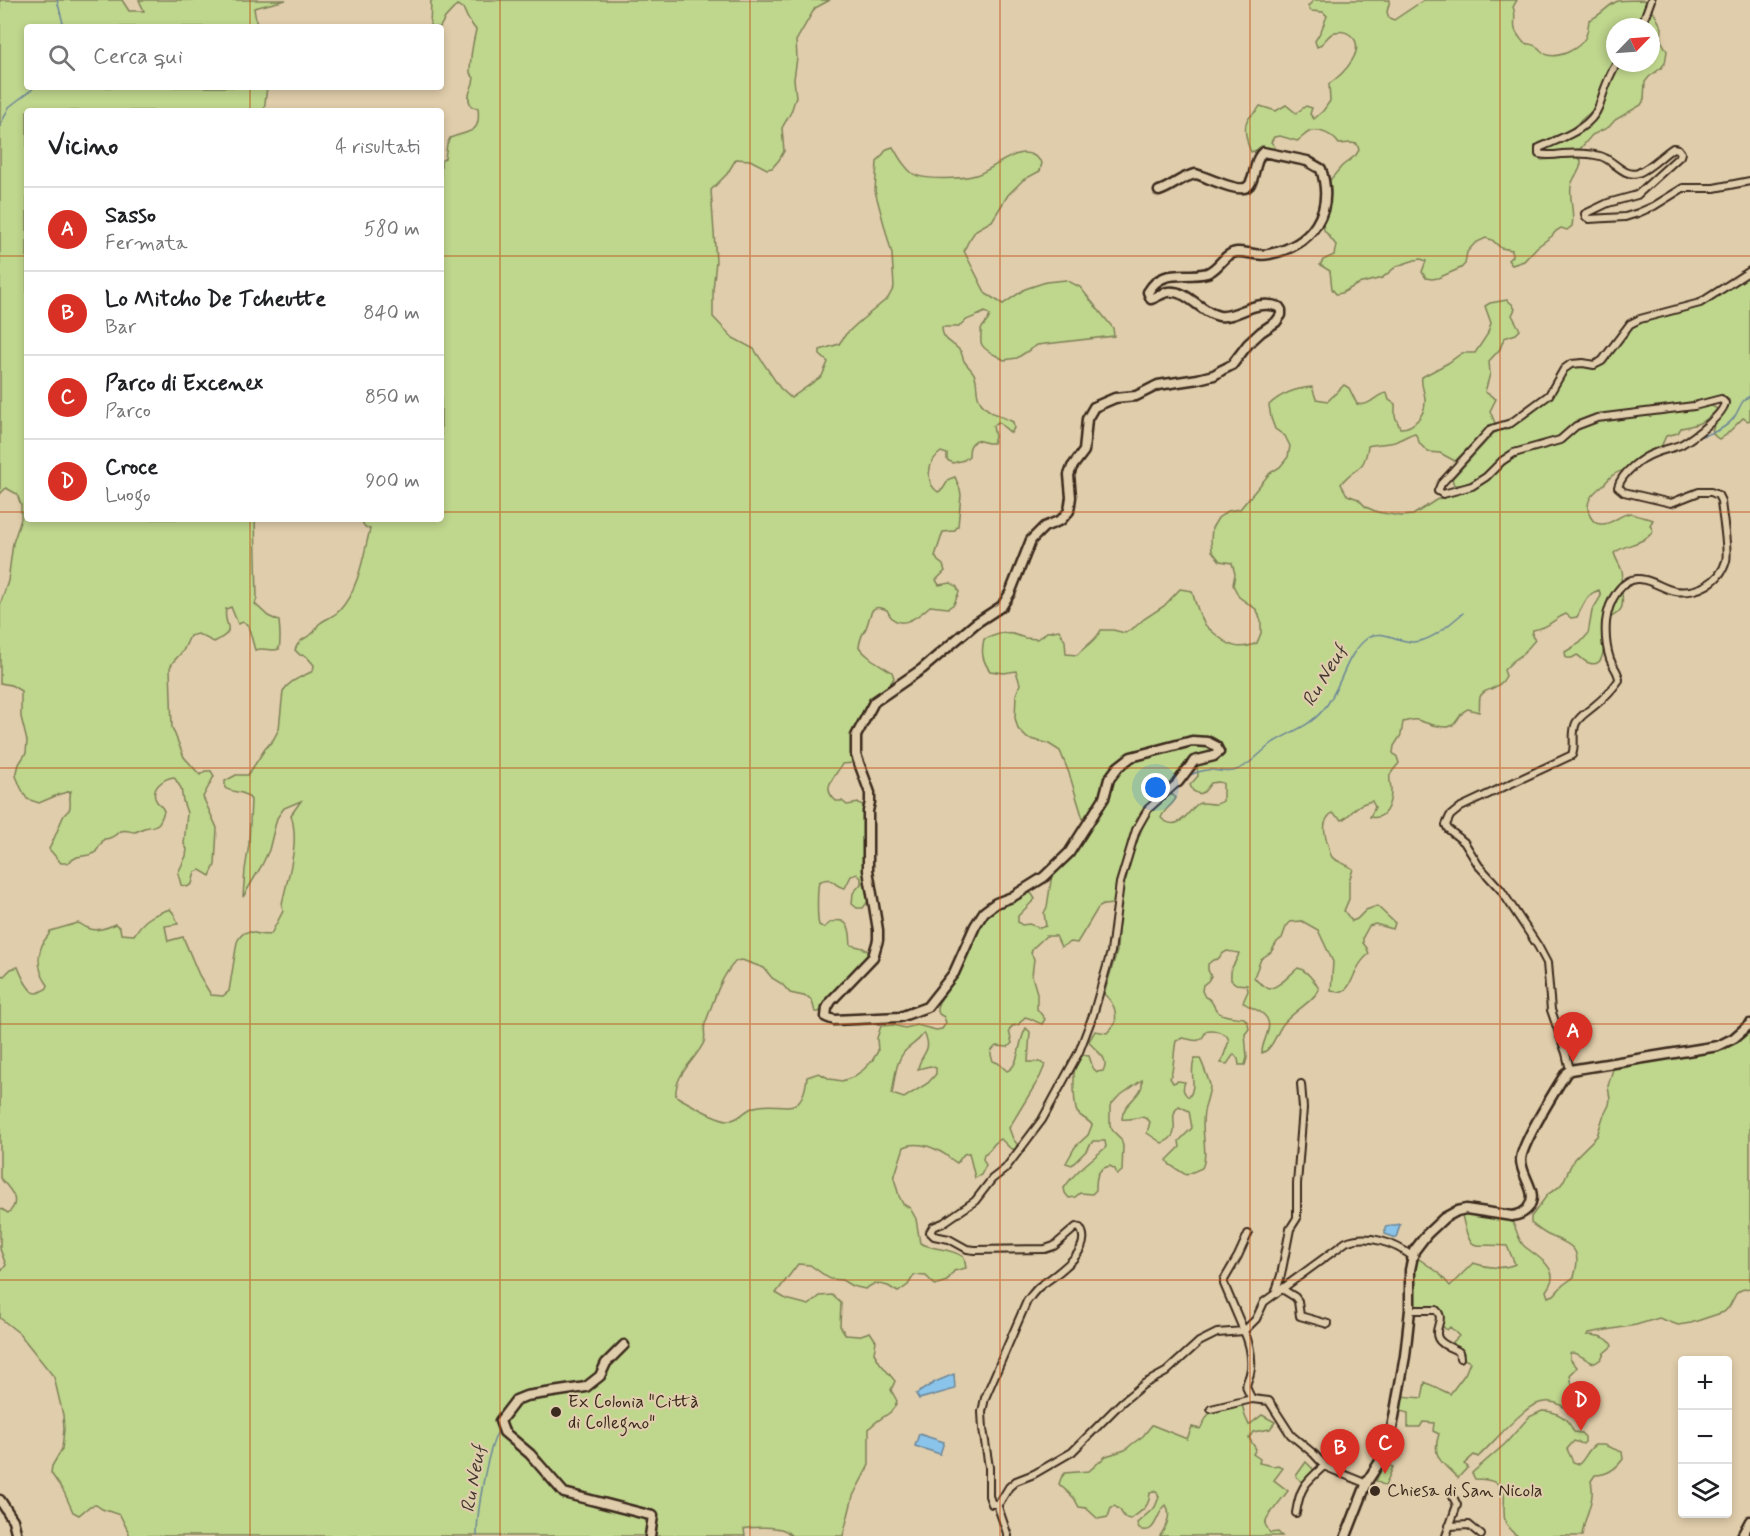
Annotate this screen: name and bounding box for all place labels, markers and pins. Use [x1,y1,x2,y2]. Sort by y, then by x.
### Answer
pin: A [1554,1012,1592,1062]
pin: D [1562,1382,1600,1431]
place label: Ex Colonia "Città di Collegno" [568,1390,699,1437]
marker: Ex Colonia "Città di Collegno" [549,1405,563,1419]
pin: C [1366,1424,1404,1474]
pin: B [1320,1430,1360,1479]
place label: Chiesa di San Nicola [1387,1479,1543,1503]
marker: Chiesa di San Nicola [1368,1484,1382,1498]

